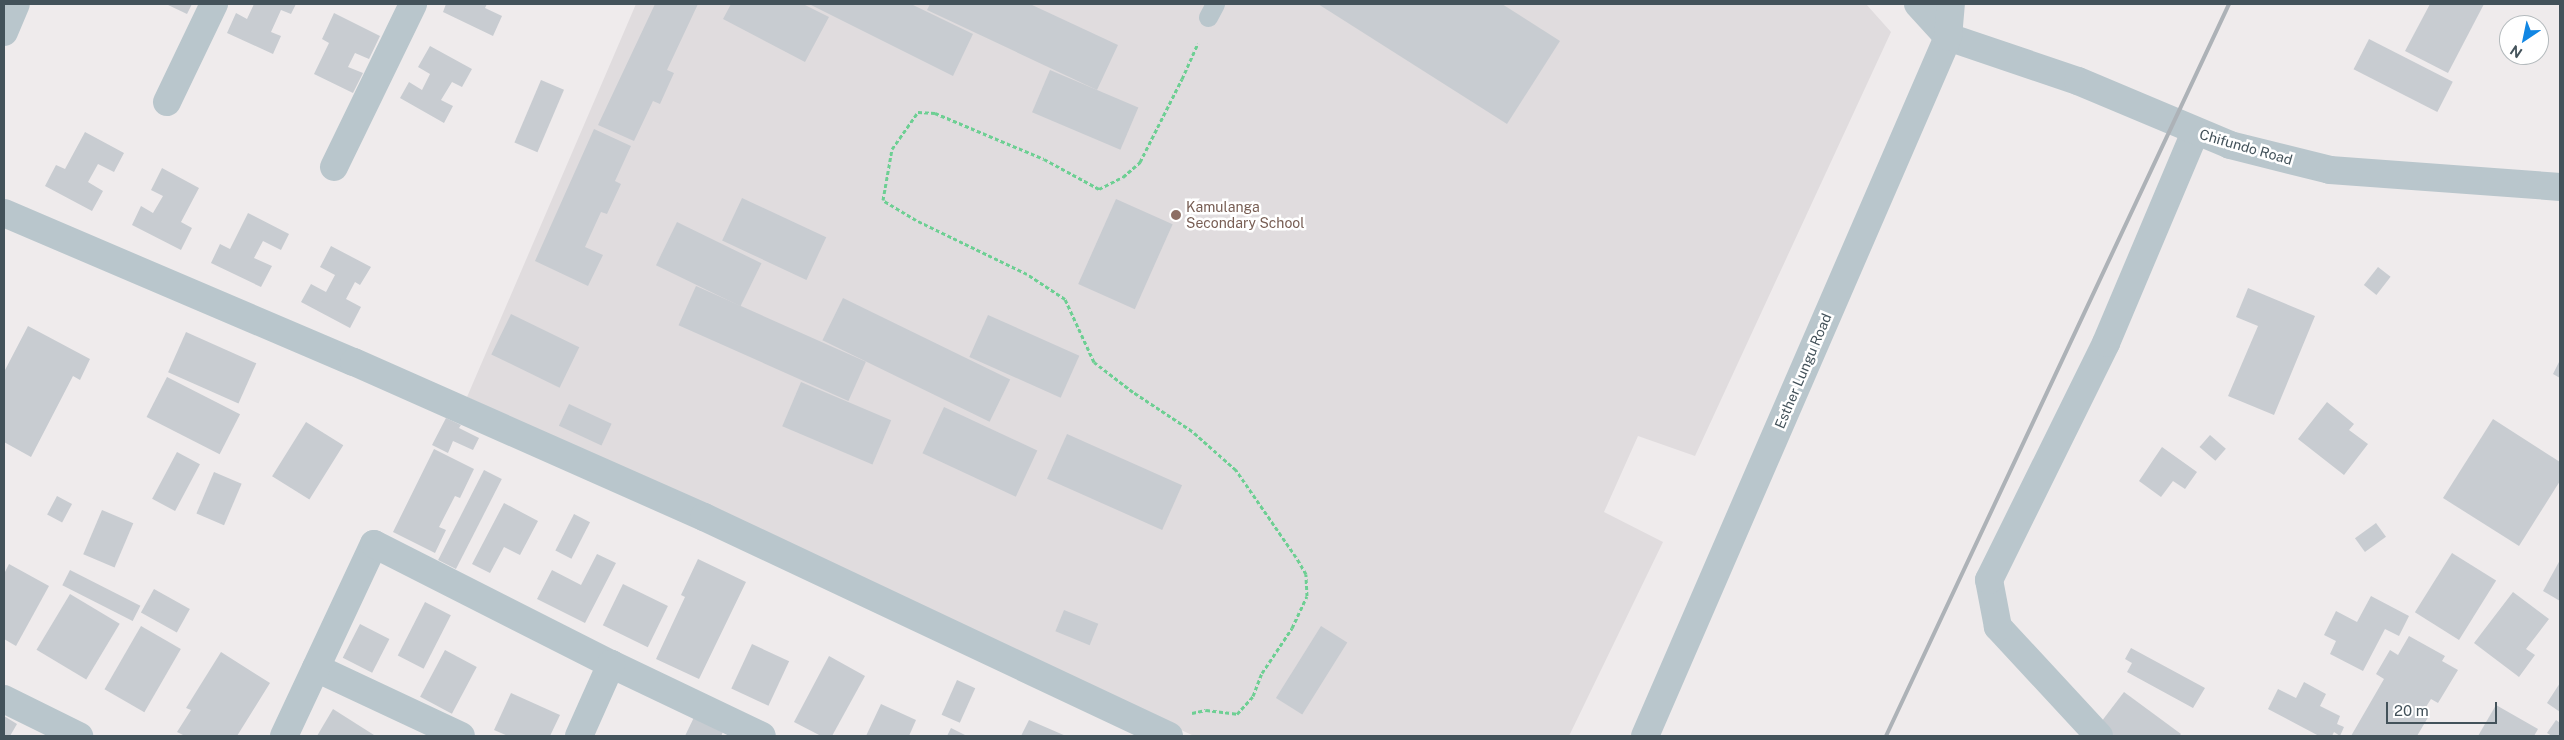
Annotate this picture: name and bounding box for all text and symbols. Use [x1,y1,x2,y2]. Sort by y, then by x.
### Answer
north arrow [2499,15,2549,65]
text: N [2507,42,2525,61]
street label: Chifundo Road [2198,126,2294,168]
place label: Kamulanga Secondary School [1186,199,1305,232]
marker: Kamulanga Secondary School [1170,209,1182,221]
street label: Esther Lungu Road [1771,311,1835,431]
scale bar [2389,692,2500,724]
text: 20 m [2394,702,2429,719]

